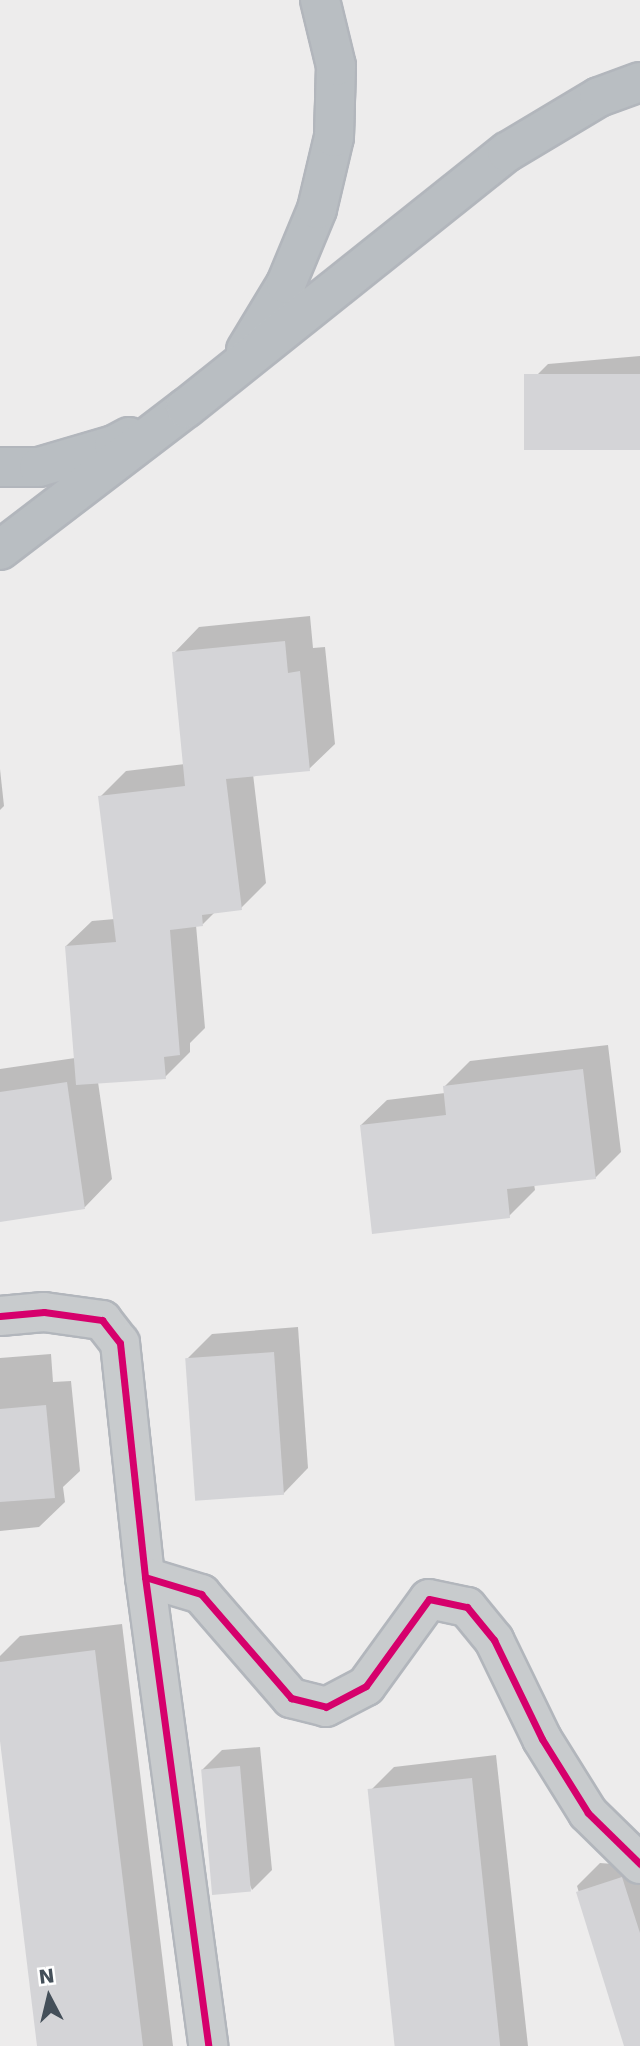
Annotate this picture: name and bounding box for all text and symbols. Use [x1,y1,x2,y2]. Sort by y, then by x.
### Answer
north arrow [14,1962,84,2032]
text: N [37,1964,56,1988]

